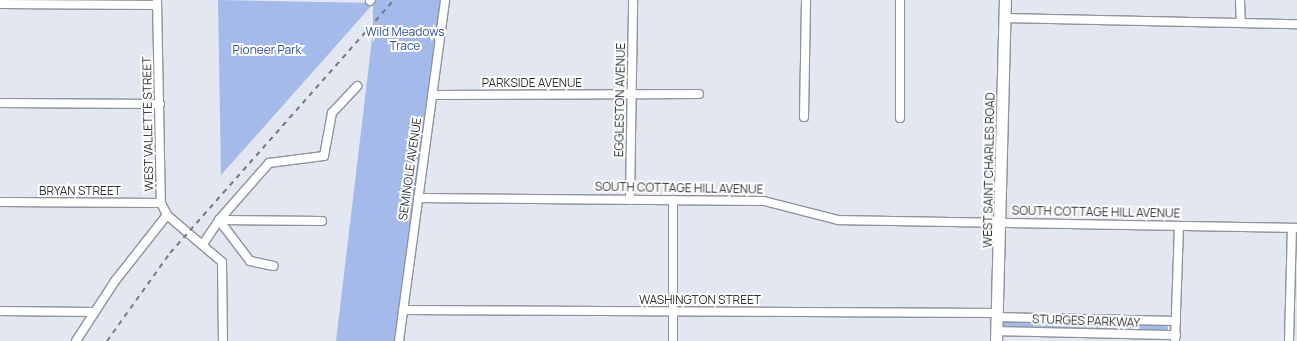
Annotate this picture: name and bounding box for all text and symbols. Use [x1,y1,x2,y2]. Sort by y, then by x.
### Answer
park label: Wild Meadows Trace [366,25,444,53]
park label: Pioneer Park [233,43,301,57]
street label: EGGLESTON AVENUE [612,43,628,157]
street label: WEST VALLETTE STREET [140,56,156,192]
street label: PARKSIDE AVENUE [482,76,582,90]
street label: WEST SAINT CHARLES ROAD [980,92,998,248]
street label: SEMINOLE AVENUE [396,117,424,221]
street label: SOUTH COTTAGE HILL AVENUE [594,179,764,197]
street label: BRYAN STREET [39,184,121,198]
street label: SOUTH COTTAGE HILL AVENUE [1011,203,1181,221]
street label: WASHINGTON STREET [639,293,761,307]
street label: STURGES PARKWAY [1032,312,1140,330]

